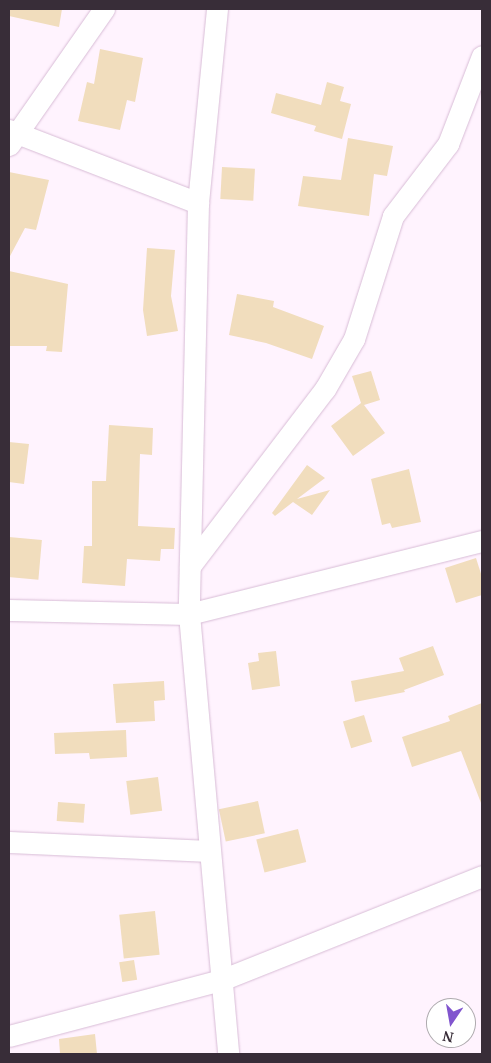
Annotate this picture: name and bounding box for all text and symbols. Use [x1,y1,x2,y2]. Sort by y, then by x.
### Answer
north arrow [426,998,476,1048]
text: N [441,1027,455,1048]

